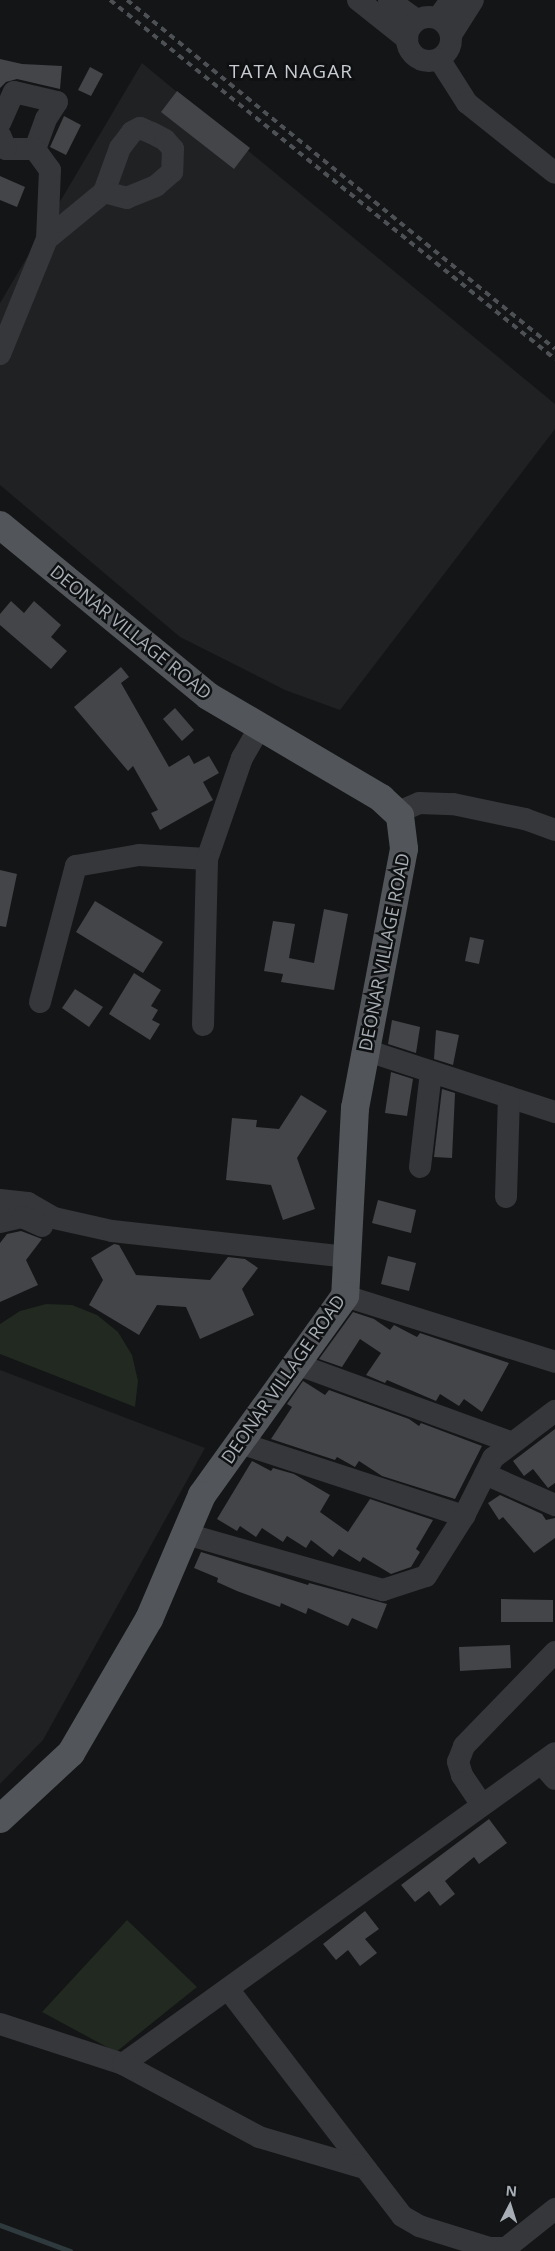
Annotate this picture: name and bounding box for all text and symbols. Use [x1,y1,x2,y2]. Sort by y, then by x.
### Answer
district label: TATA NAGAR [228,61,354,83]
street label: DEONAR VILLAGE ROAD [46,560,216,704]
street label: DEONAR VILLAGE ROAD [354,851,414,1053]
street label: DEONAR VILLAGE ROAD [216,1290,350,1468]
north arrow [485,2181,535,2231]
text: N [505,2181,518,2201]

